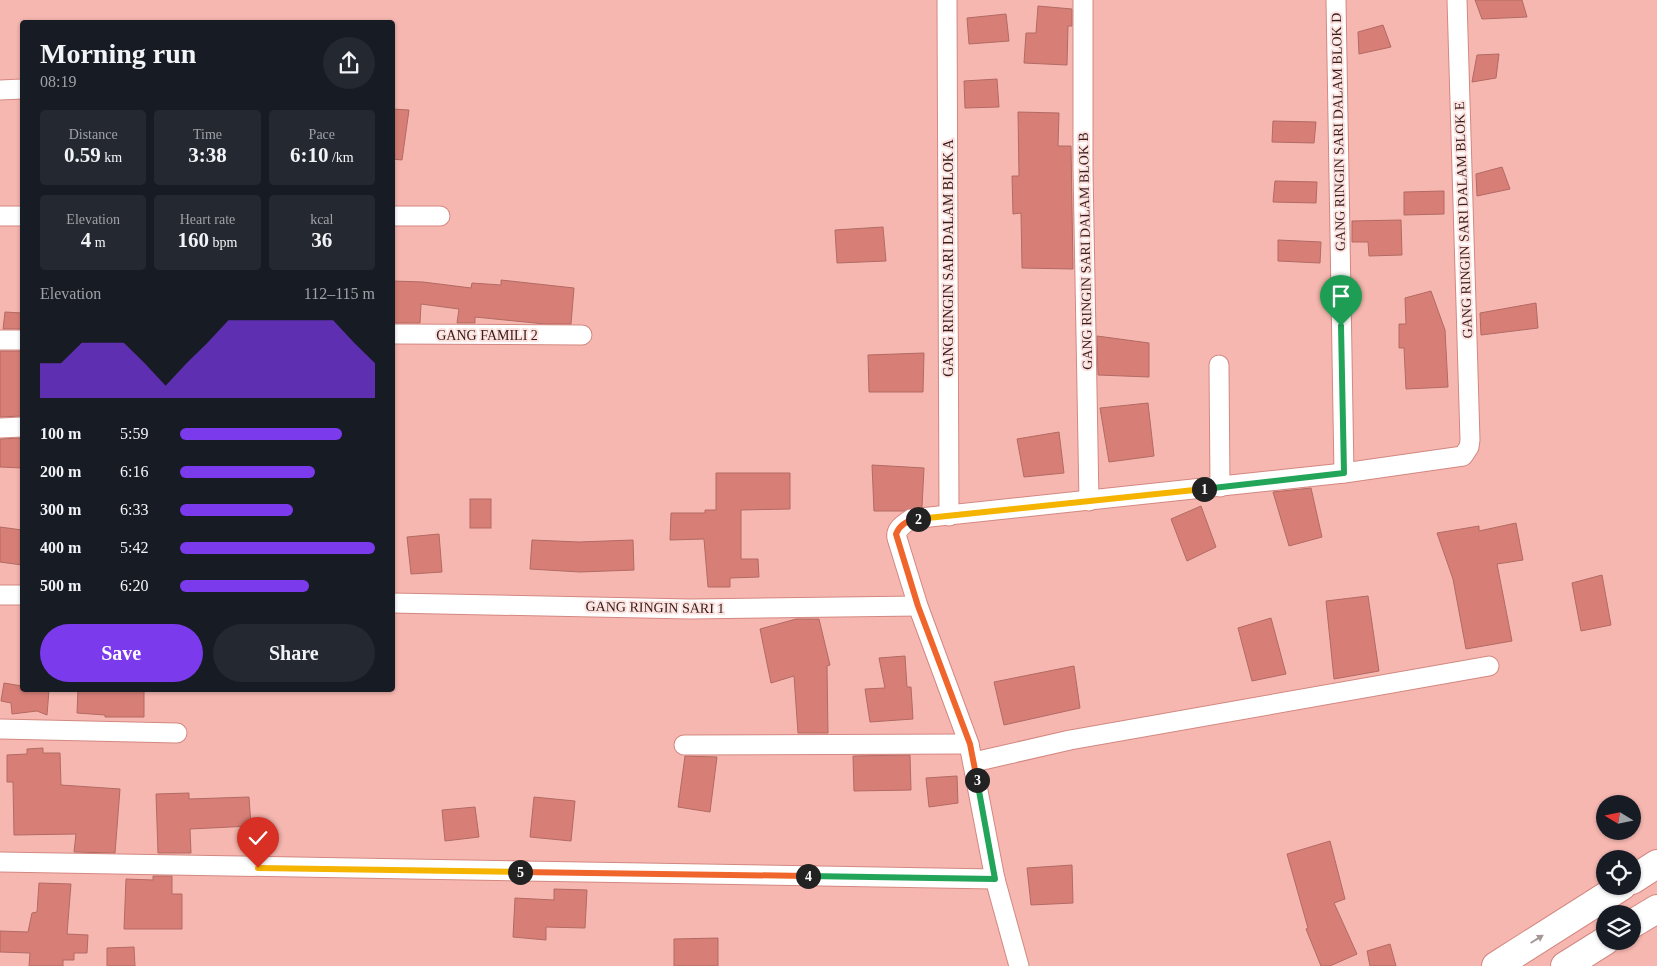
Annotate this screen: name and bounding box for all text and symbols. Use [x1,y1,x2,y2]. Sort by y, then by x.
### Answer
street label: GANG RINGIN SARI DALAM BLOK D [1329,13,1348,251]
button: share [323,37,375,89]
text: Morning run [40,38,196,69]
text: 08:19 [40,73,76,90]
street label: GANG RINGIN SARI DALAM BLOK E [1452,101,1475,339]
text: Distance [69,127,118,142]
text: Time [193,127,222,142]
text: Pace [309,127,335,142]
street label: GANG RINGIN SARI DALAM BLOK B [1076,132,1095,370]
street label: GANG RINGIN SARI DALAM BLOK A [941,138,956,377]
text: 0.59 [64,143,101,167]
text: 3:38 [188,143,227,167]
text: 6:10 [290,143,328,167]
text: km [101,150,122,165]
text: /km [328,150,354,165]
text: Elevation [66,212,120,227]
text: Heart rate [180,212,235,227]
text: kcal [310,212,333,227]
text: 4 [81,228,91,252]
text: 160 [178,228,209,252]
text: 36 [311,228,332,252]
text: m [91,235,106,250]
text: bpm [209,235,237,250]
pin [1320,275,1362,326]
icon: arrive [1327,282,1355,310]
text: Elevation [40,285,101,302]
text: 112–115 m [304,285,375,302]
street label: GANG FAMILI 2 [436,328,538,343]
text: 100 m [40,425,81,442]
text: 5:59 [120,425,148,442]
text: 200 m [40,463,81,480]
text: 6:16 [120,463,148,480]
pin: 1 [1192,476,1216,502]
text: 1 [1201,482,1208,497]
text: 300 m [40,501,81,518]
text: 6:33 [120,501,148,518]
pin: 2 [906,506,930,532]
text: 2 [915,512,922,527]
text: 400 m [40,539,81,556]
text: 5:42 [120,539,148,556]
text: 500 m [40,577,81,594]
text: 6:20 [120,577,148,594]
street label: GANG RINGIN SARI 1 [585,599,725,616]
button: Save [40,624,203,682]
button: Share [213,624,375,682]
pin: 3 [964,768,990,792]
text: 3 [974,773,981,788]
north arrow [1596,795,1641,840]
map controls [1596,795,1641,950]
pin [237,817,279,868]
icon: check [244,824,272,852]
button: locate [1596,850,1641,895]
pin: 5 [508,860,532,884]
pin: 4 [796,864,820,888]
text: 5 [517,865,524,880]
text: 4 [805,869,812,884]
button: layers [1596,905,1641,950]
one-way arrow [1530,935,1543,944]

